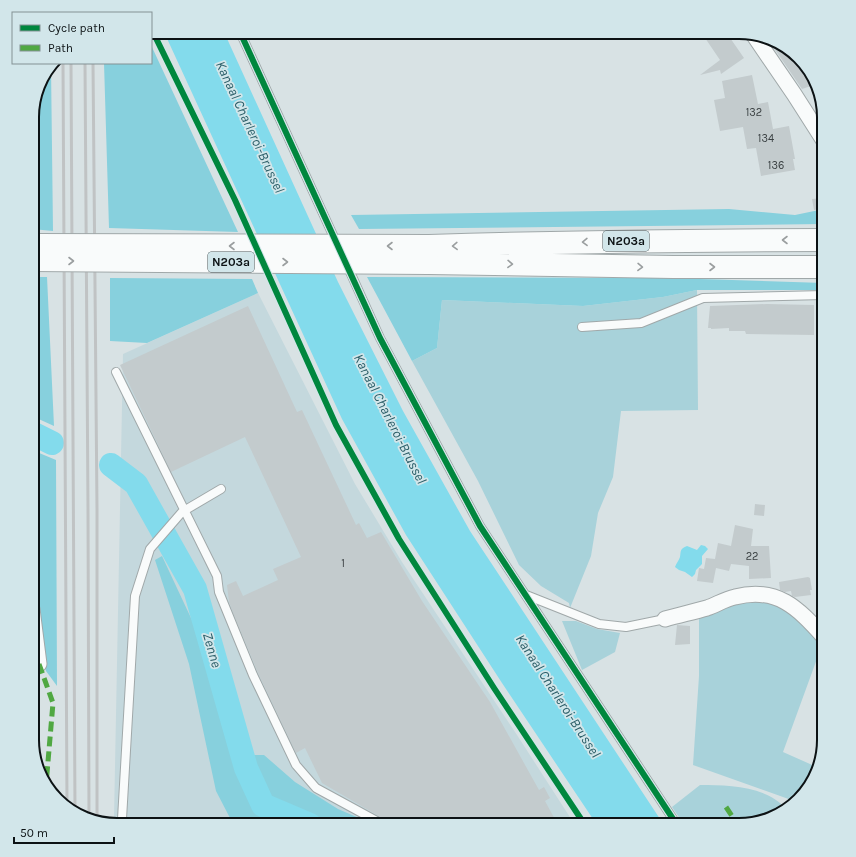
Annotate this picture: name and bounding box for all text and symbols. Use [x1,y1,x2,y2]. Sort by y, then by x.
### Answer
legend [12,12,152,64]
text: Cycle path [48,21,105,35]
text: Path [48,41,73,55]
water label: Kanaal Charleroi-Brussel [212,58,288,196]
house number: 132 [746,106,762,119]
house number: 134 [758,132,774,145]
house number: 136 [768,159,784,172]
road number: N203a [603,231,649,251]
one-way arrow [782,236,788,244]
one-way arrow [582,238,588,246]
one-way arrow [452,241,458,250]
one-way arrow [229,242,235,250]
one-way arrow [387,242,393,250]
road number: N203a [208,252,254,272]
one-way arrow [68,256,74,265]
one-way arrow [282,258,288,266]
one-way arrow [507,260,513,268]
one-way arrow [637,262,643,271]
one-way arrow [709,263,715,271]
water label: Kanaal Charleroi-Brussel [350,351,430,487]
house number: 22 [746,550,758,563]
house number: 1 [341,557,345,570]
water label: Zenne [199,631,225,670]
water label: Kanaal Charleroi-Brussel [512,631,604,761]
scale bar [14,819,114,845]
text: 50 m [20,826,48,840]

